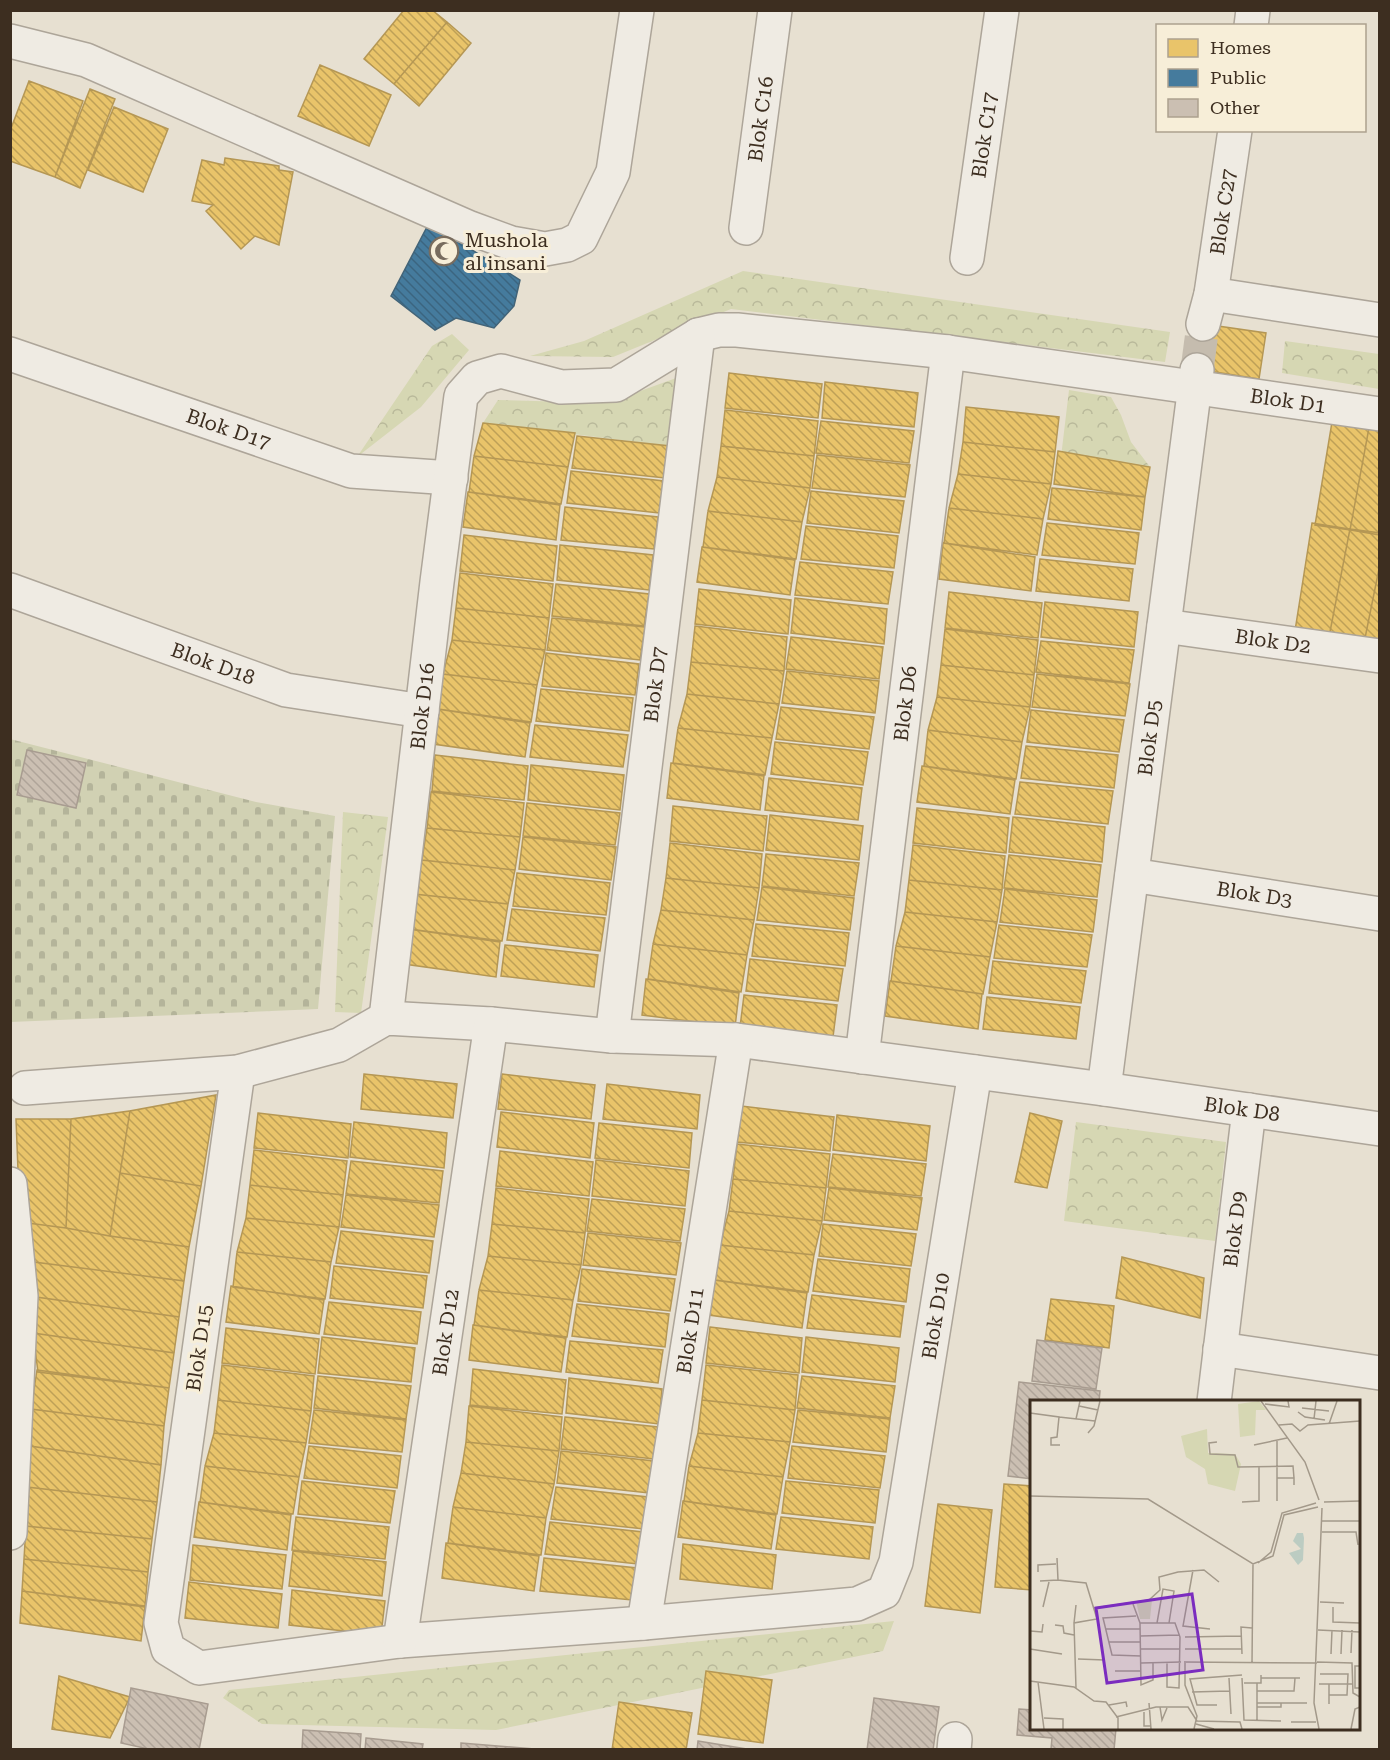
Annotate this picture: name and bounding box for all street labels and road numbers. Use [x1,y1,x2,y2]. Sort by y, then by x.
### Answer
street label: Blok C16 [743,75,778,163]
street label: Blok C17 [966,91,1002,180]
street label: Blok C27 [1205,167,1241,256]
street label: Blok D1 [1249,384,1327,418]
street label: Blok D17 [183,403,274,455]
street label: Blok D2 [1234,624,1312,658]
street label: Blok D18 [168,637,258,690]
street label: Blok D7 [639,645,672,724]
street label: Blok D16 [405,661,439,751]
street label: Blok D6 [889,664,922,743]
street label: Blok D5 [1133,699,1166,777]
street label: Blok D3 [1215,876,1294,912]
street label: Blok D8 [1203,1092,1282,1126]
street label: Blok D9 [1218,1190,1251,1269]
street label: Blok D10 [917,1271,954,1361]
street label: Blok D11 [671,1286,709,1376]
street label: Blok D12 [427,1287,464,1377]
street label: Blok D15 [181,1303,217,1393]

